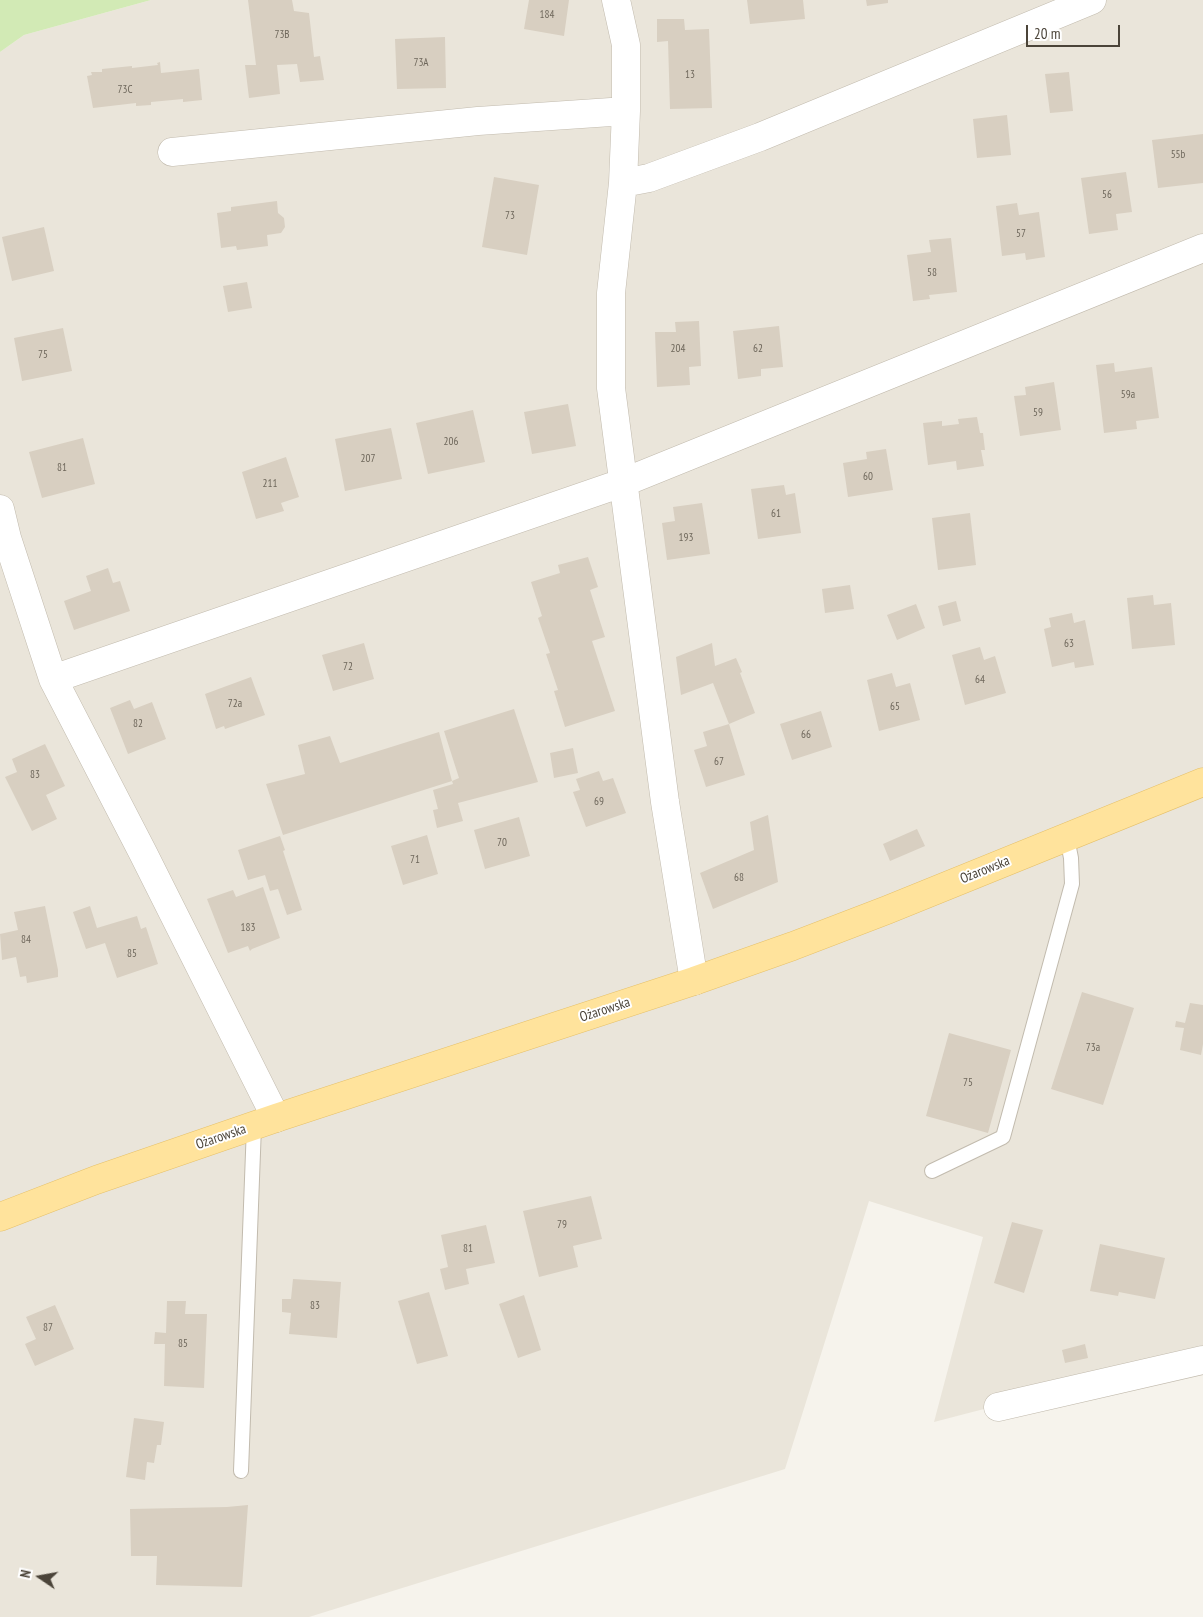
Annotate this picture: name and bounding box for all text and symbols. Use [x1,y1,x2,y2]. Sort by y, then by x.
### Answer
house number: 184 [540,8,554,22]
scale bar [1028,15,1122,47]
text: 20 m [1034,24,1060,43]
house number: 73B [274,28,290,42]
house number: 73A [413,56,429,70]
house number: 13 [685,68,695,82]
house number: 73C [118,83,132,97]
house number: 55b [1171,148,1185,162]
house number: 56 [1102,188,1112,202]
house number: 73 [505,209,515,223]
house number: 57 [1016,227,1026,241]
house number: 58 [927,266,937,280]
house number: 204 [671,342,685,356]
house number: 62 [753,342,763,356]
house number: 75 [38,348,48,362]
house number: 59a [1121,388,1135,402]
house number: 59 [1033,406,1043,420]
house number: 206 [444,435,458,449]
house number: 207 [361,452,375,466]
house number: 81 [57,461,67,475]
house number: 60 [863,470,873,484]
house number: 211 [263,477,277,491]
house number: 61 [771,507,781,521]
house number: 193 [679,531,693,545]
house number: 63 [1064,637,1074,651]
house number: 72 [343,660,353,674]
house number: 64 [975,673,985,687]
house number: 72a [228,697,242,711]
house number: 65 [890,700,900,714]
house number: 82 [133,717,143,731]
house number: 66 [801,728,811,742]
house number: 67 [714,755,724,769]
house number: 83 [30,768,40,782]
house number: 69 [594,795,604,809]
house number: 70 [497,836,507,850]
street label: Ożarowska [958,852,1012,888]
house number: 71 [410,853,420,867]
house number: 68 [734,871,744,885]
house number: 183 [241,921,255,935]
house number: 84 [21,933,31,947]
house number: 85 [127,947,137,961]
street label: Ożarowska [578,994,632,1026]
house number: 73a [1086,1041,1100,1055]
house number: 75 [963,1076,973,1090]
street label: Ożarowska [194,1121,248,1153]
house number: 79 [557,1218,567,1232]
house number: 81 [463,1242,473,1256]
house number: 83 [310,1299,320,1313]
house number: 87 [43,1321,53,1335]
house number: 85 [178,1337,188,1351]
north arrow [15,1552,65,1602]
text: N [16,1568,35,1579]

